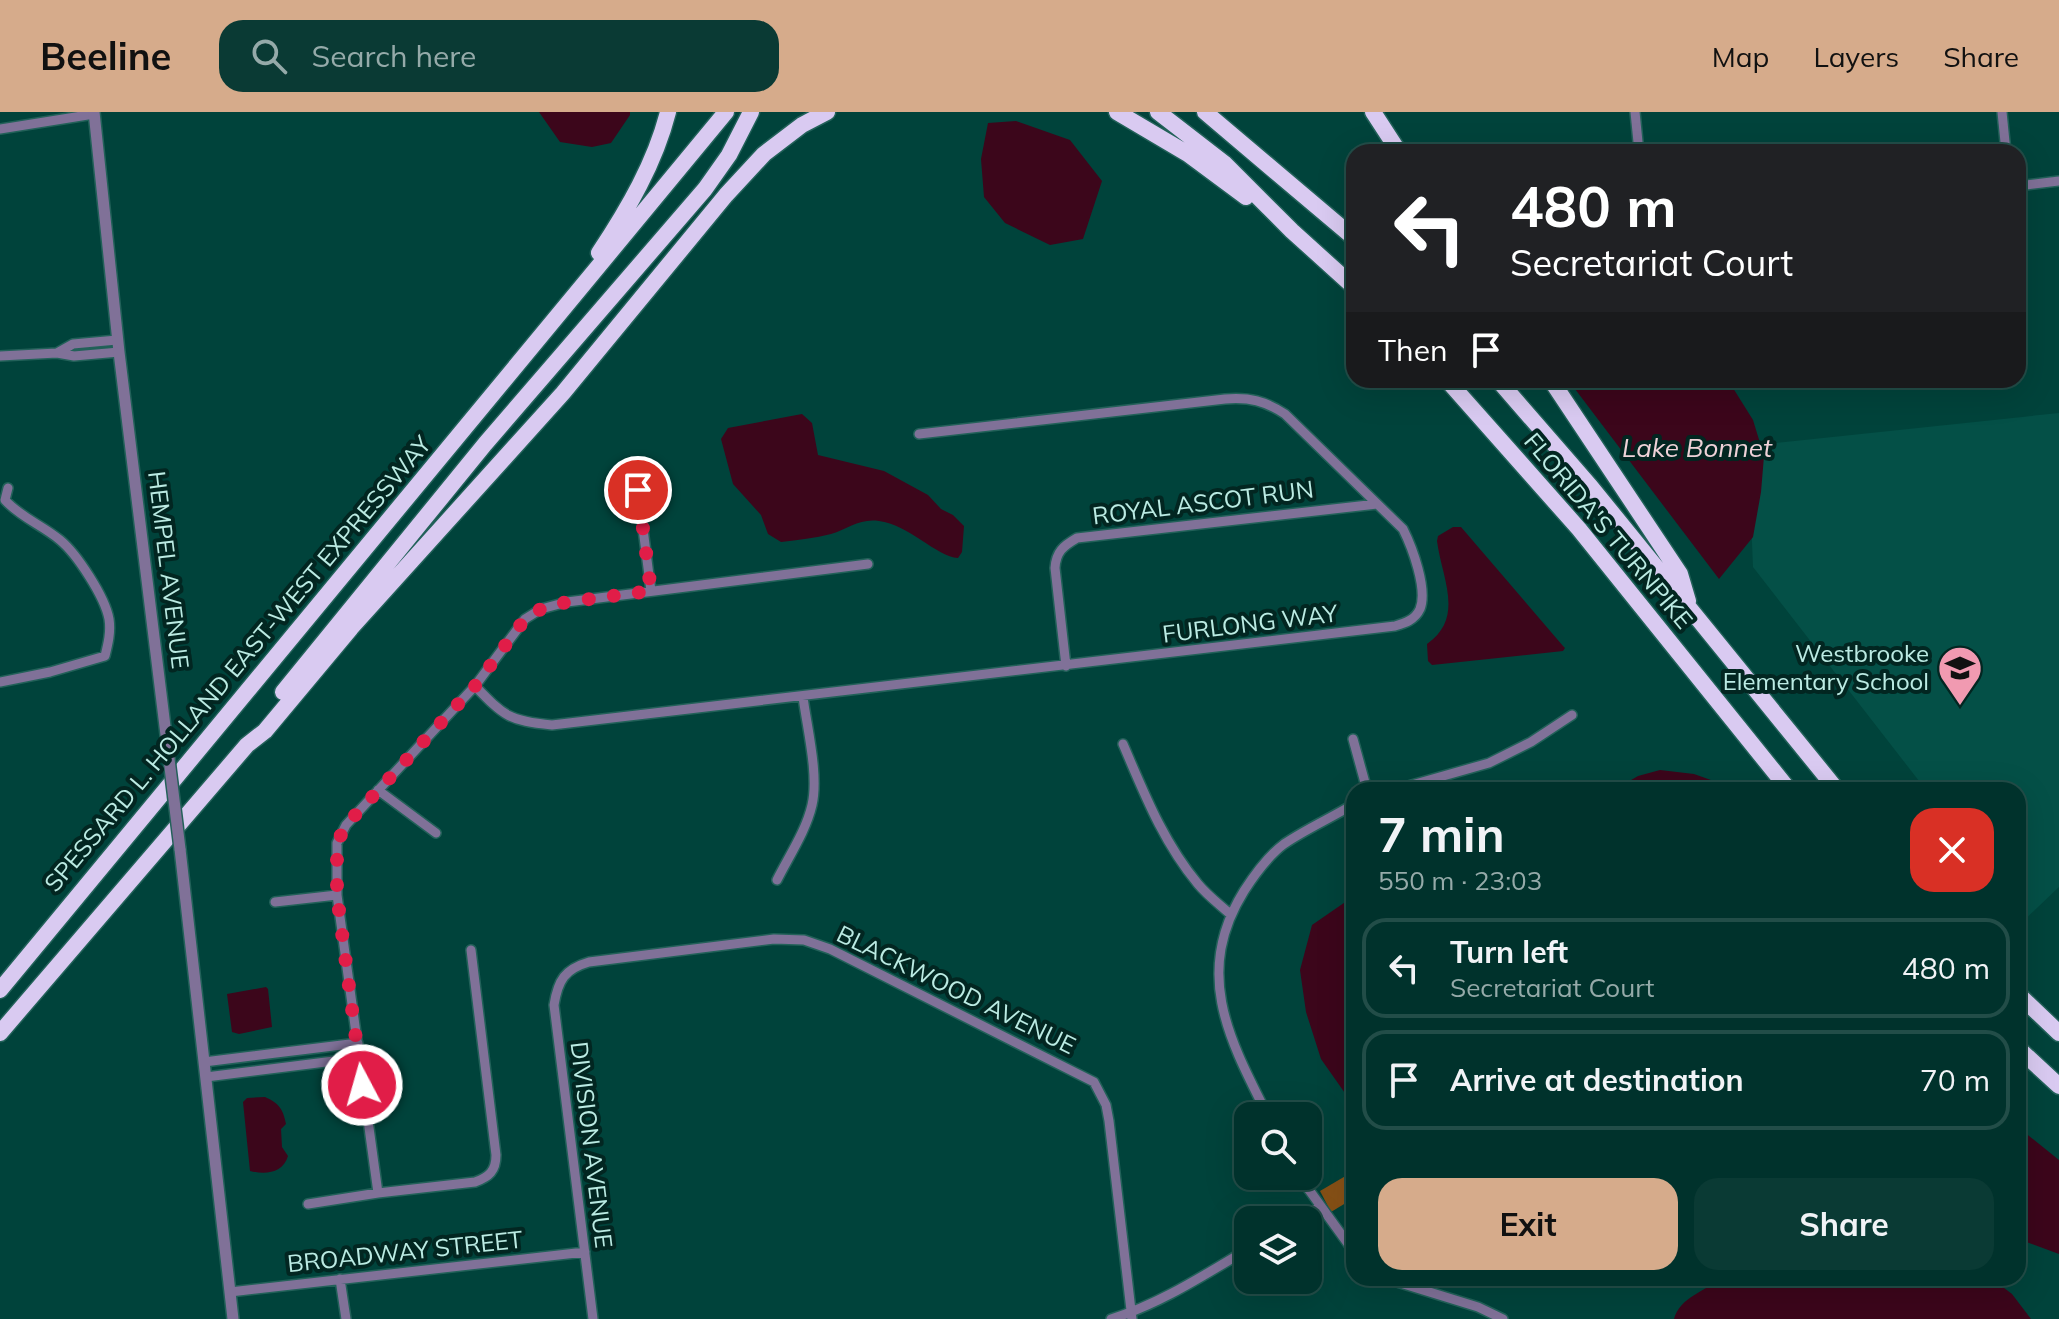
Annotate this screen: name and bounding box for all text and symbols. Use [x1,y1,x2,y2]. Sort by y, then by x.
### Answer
search box [219,20,779,92]
text: Beeline [40,32,171,80]
icon: search [247,34,291,78]
text: Search here [311,37,476,75]
text: Map [1712,39,1769,74]
text: Layers [1813,39,1899,74]
text: Share [1943,39,2019,74]
text: 480 m [1510,171,1677,241]
icon: left [1378,176,1482,280]
text: Secretariat Court [1510,240,1793,285]
icon: arrive [1464,328,1508,372]
text: Then [1378,331,1448,369]
street label: FLORIDA'S TURNPIKE [1518,426,1700,634]
street label: SPESSARD L. HOLLAND EAST-WEST EXPRESSWAY [37,429,437,897]
water label: Lake Bonnet [1622,431,1773,464]
pin [604,456,672,524]
icon: arrive [616,468,660,512]
street label: HEMPEL AVENUE [142,469,196,670]
street label: ROYAL ASCOT RUN [1091,474,1315,530]
street label: FURLONG WAY [1161,597,1340,649]
place label: Westbrooke Elementary School [1723,638,1929,696]
school or university icon: Westbrooke Elementary School [1936,644,1984,707]
text: 7 min [1378,804,1505,864]
button: close [1910,808,1994,892]
text: 550 m · 23:03 [1378,864,1542,897]
street label: BLACKWOOD AVENUE [832,918,1081,1060]
text: Turn left [1450,933,1568,971]
icon: left [1382,946,1426,990]
text: 480 m [1902,949,1990,987]
text: Secretariat Court [1450,971,1654,1004]
street label: DIVISION AVENUE [564,1040,620,1250]
position arrow [320,1043,404,1127]
icon: arrive [1382,1058,1426,1102]
text: Arrive at destination [1450,1061,1744,1099]
text: 70 m [1920,1061,1990,1099]
map controls [1234,1102,1322,1294]
button: search [1234,1102,1322,1190]
button: Exit [1378,1178,1678,1270]
button: Share [1694,1178,1994,1270]
button: layers [1234,1206,1322,1294]
street label: BROADWAY STREET [286,1224,525,1278]

